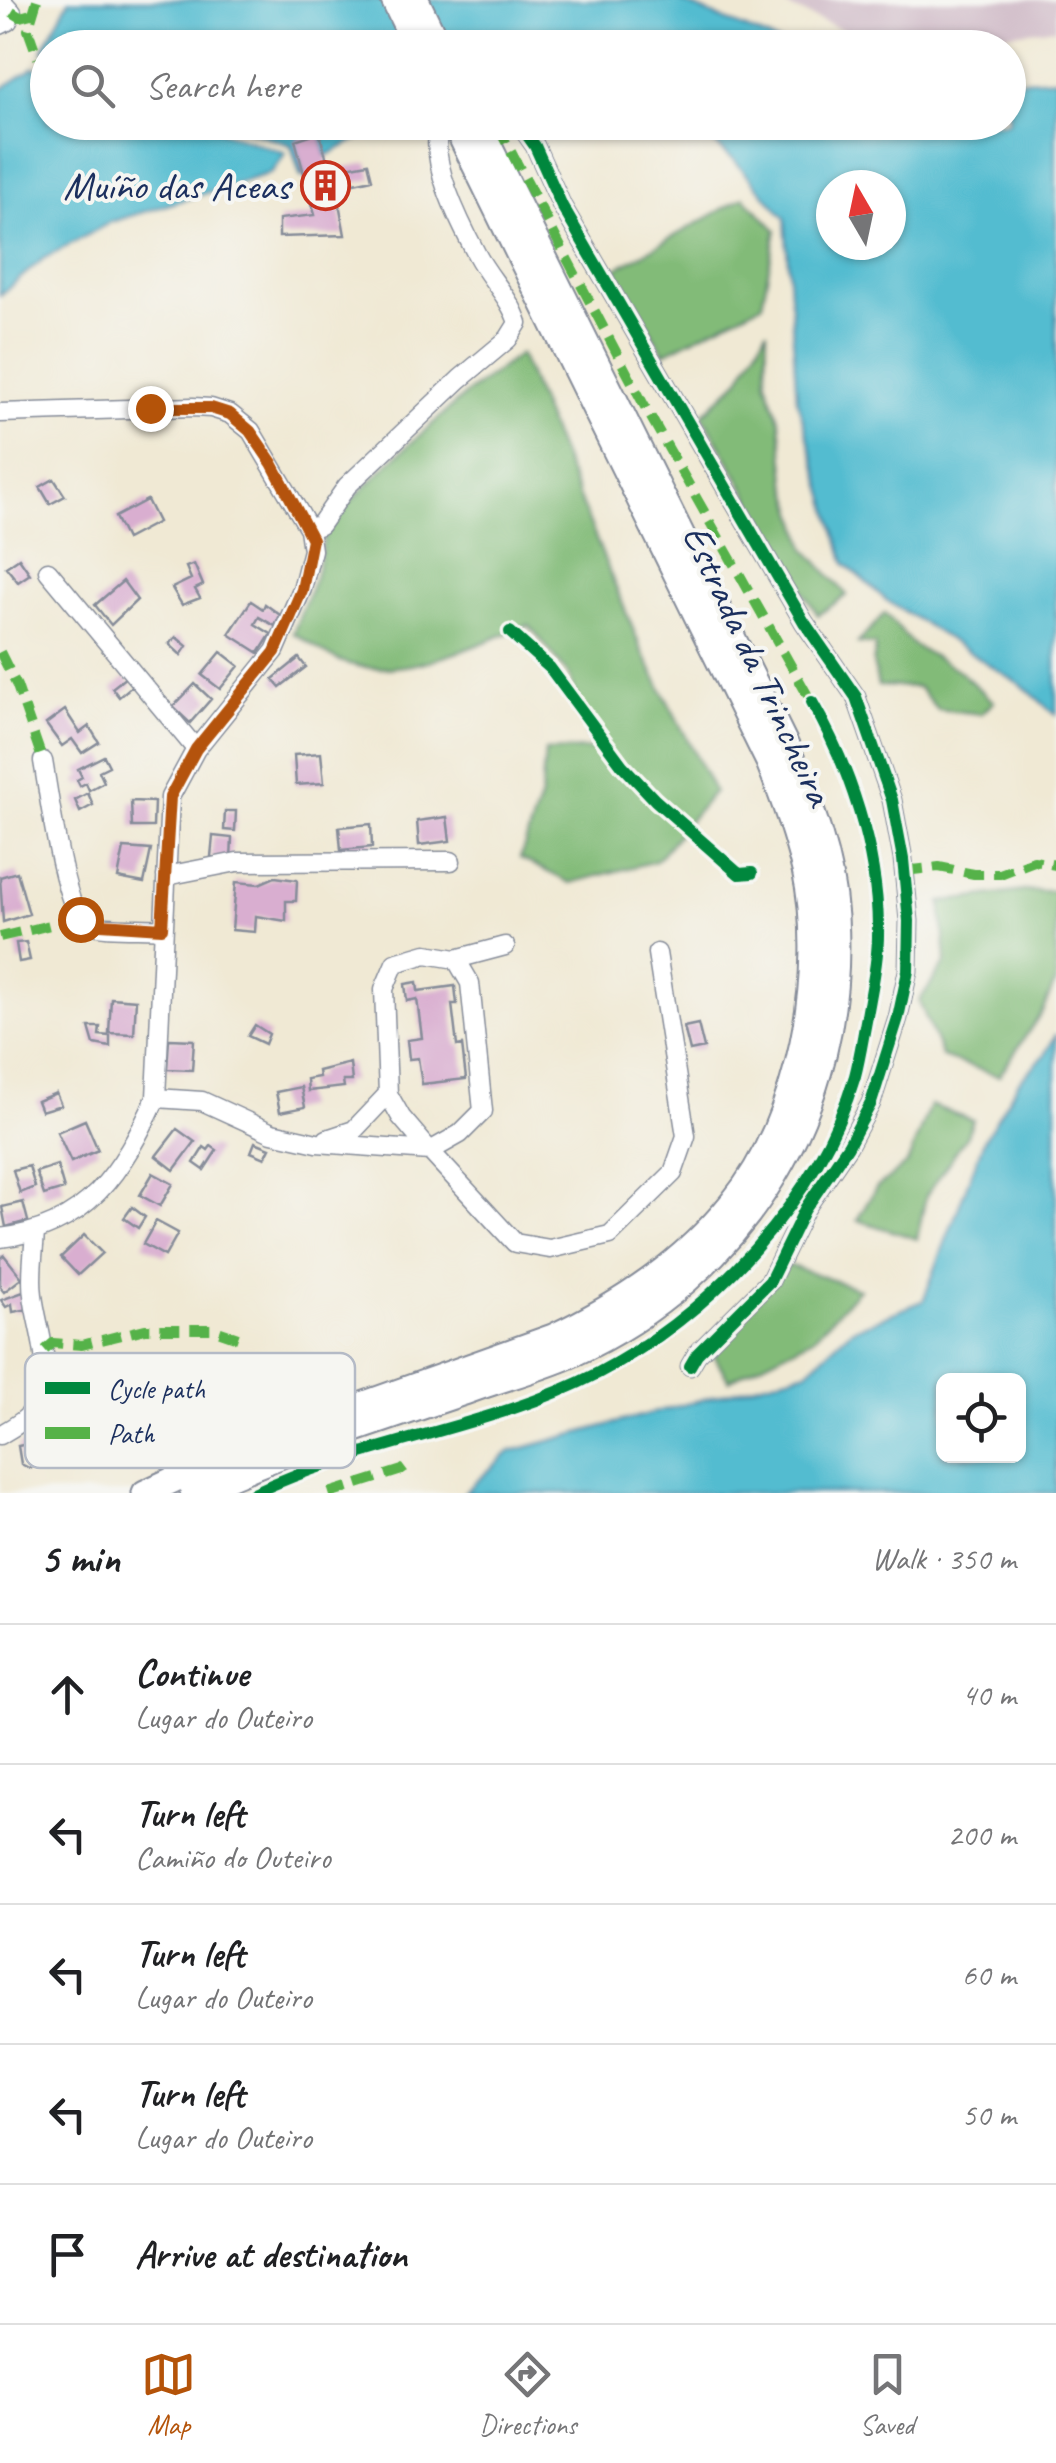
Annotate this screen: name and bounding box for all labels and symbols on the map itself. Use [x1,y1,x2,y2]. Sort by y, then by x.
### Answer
building icon: Muíño das Aceas [299,160,351,212]
place label: Muíño das Aceas [63,161,293,211]
north arrow [816,170,906,260]
route end [128,386,174,432]
street label: Estrada da Trincheira [671,517,846,815]
route start [58,897,104,943]
legend [25,1353,355,1468]
text: Cycle path [108,1371,205,1406]
text: Path [108,1416,155,1451]

